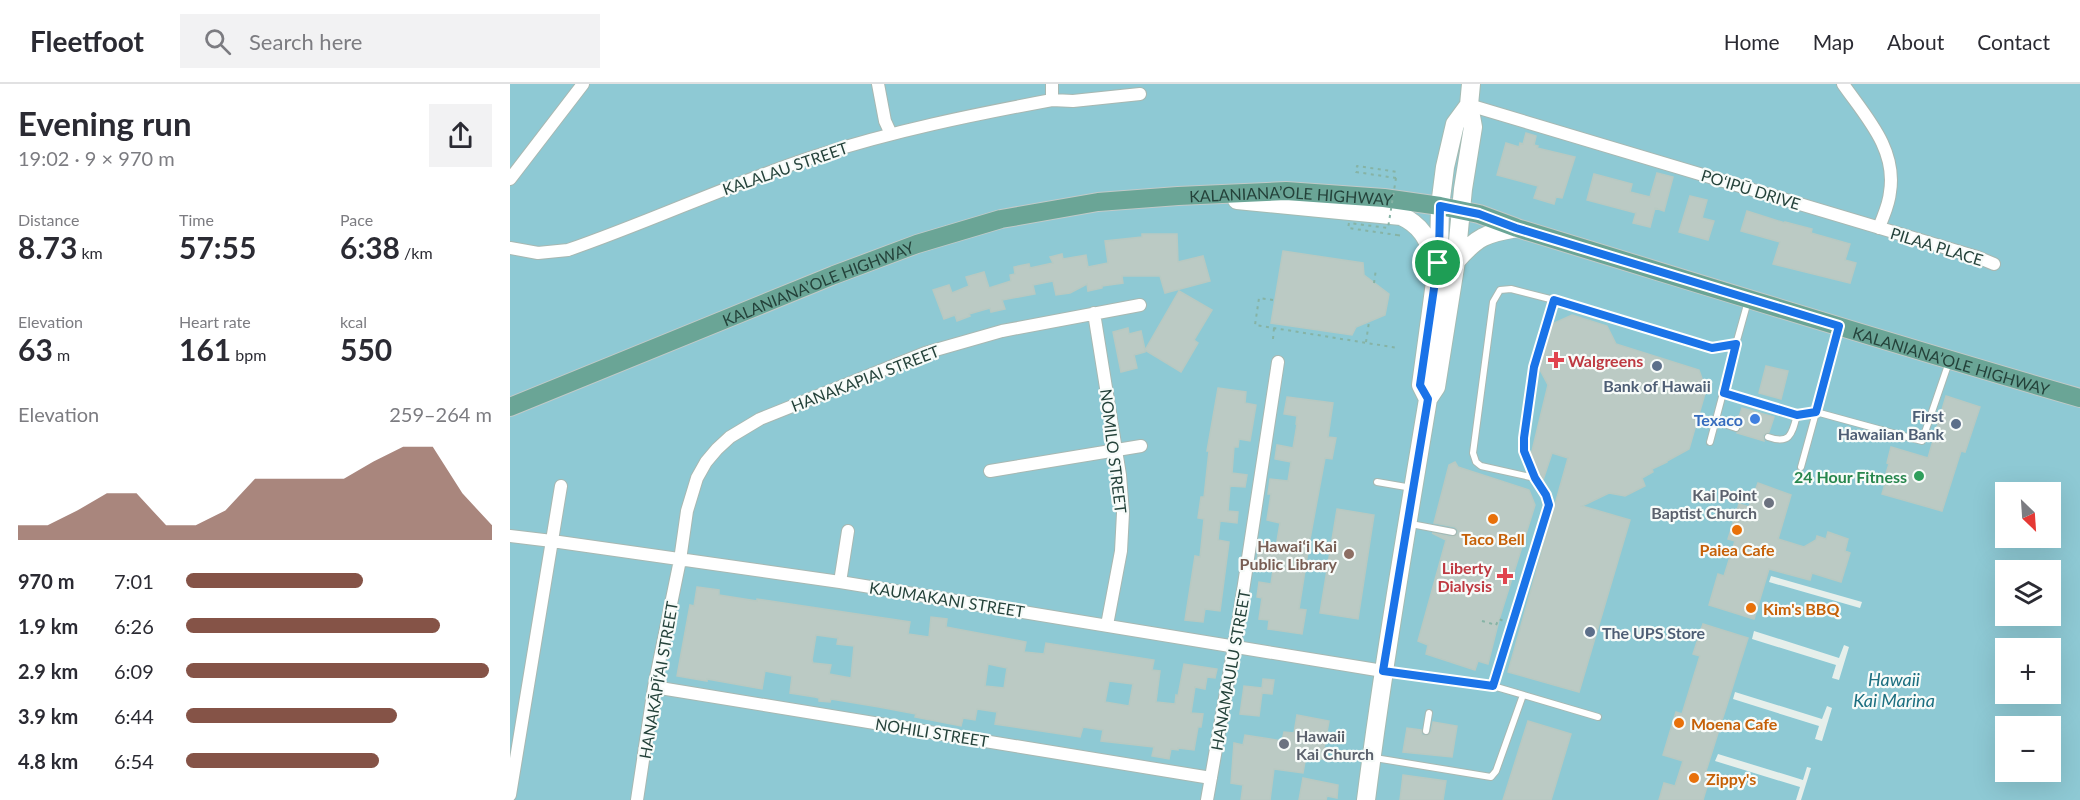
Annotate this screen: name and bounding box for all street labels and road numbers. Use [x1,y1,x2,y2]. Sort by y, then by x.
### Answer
street label: KALALAU STREET [720,137,851,198]
street label: PO‘IPŪ DRIVE [1699,165,1803,213]
street label: KALANIANA’OLE HIGHWAY [1189,181,1394,209]
street label: PILAA PLACE [1888,223,1986,269]
street label: KALANIANA’OLE HIGHWAY [719,237,916,329]
street label: KALANIANA’OLE HIGHWAY [1851,322,2052,398]
street label: HANAKAPIAI STREET [788,341,942,415]
street label: NOMILO STREET [1097,388,1131,515]
street label: KAUMAKANI STREET [868,577,1027,621]
street label: HANAMAULU STREET [1206,588,1254,752]
street label: HANAKĀPĪ‘AI STREET [635,599,681,760]
street label: NOHILI STREET [874,714,991,750]

